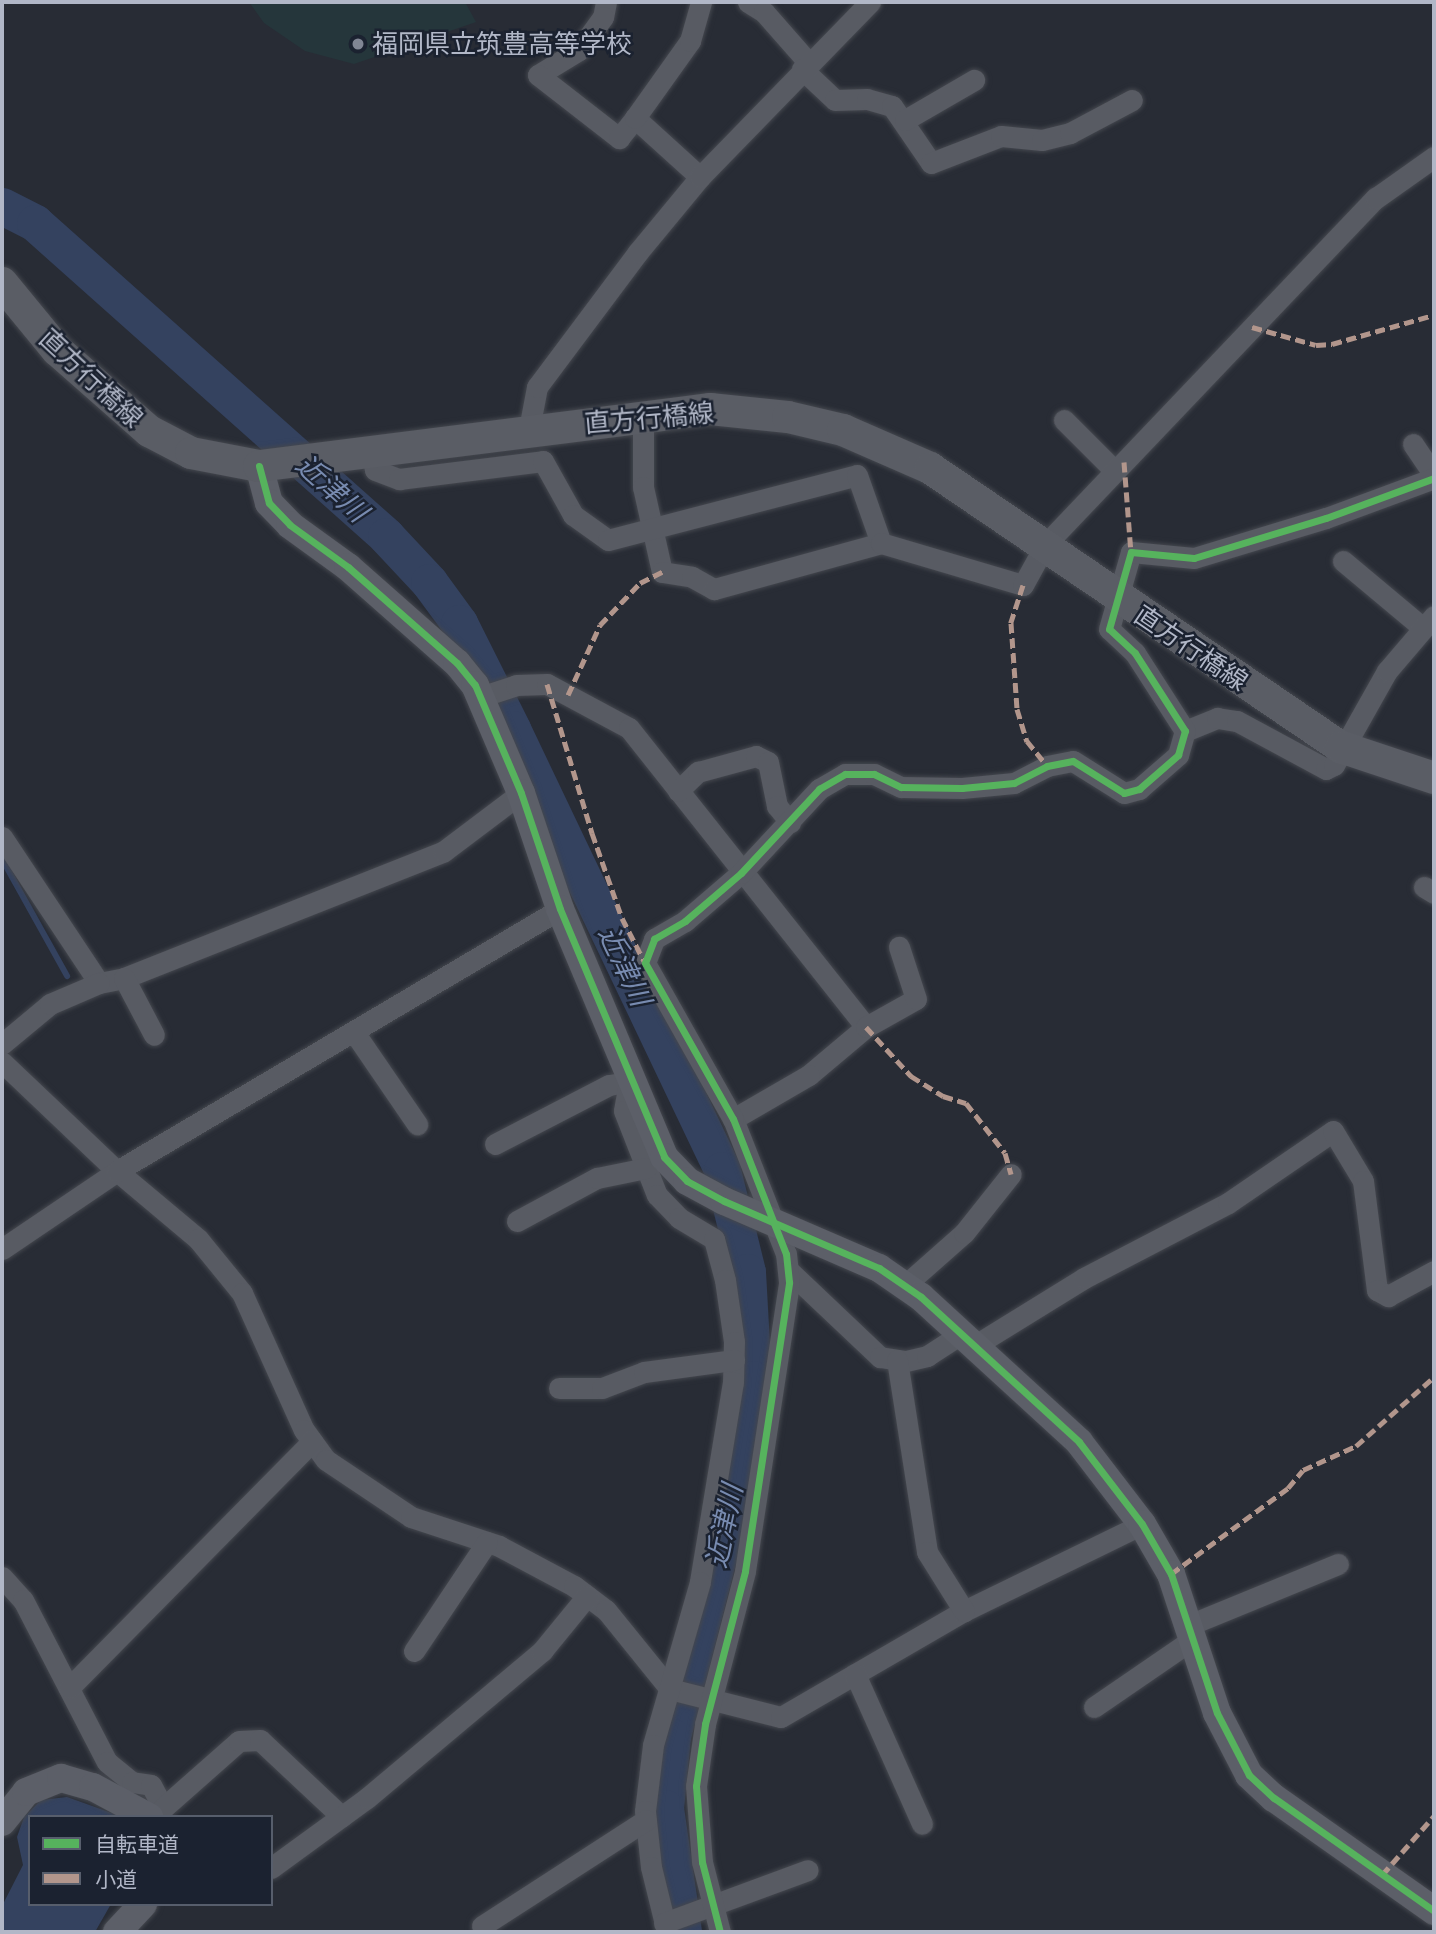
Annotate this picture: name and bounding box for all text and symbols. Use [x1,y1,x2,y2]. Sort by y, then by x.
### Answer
place label: 福岡県立筑豊高等学校 [372,28,632,60]
marker: 福岡県立筑豊高等学校 [350,36,366,52]
street label: 直方行橋線 [33,322,149,434]
street label: 直方行橋線 [583,397,715,439]
water label: 近津川 [290,447,374,529]
street label: 直方行橋線 [1128,599,1254,697]
water label: 近津川 [592,921,658,1011]
water label: 近津川 [699,1481,749,1571]
legend [28,1815,273,1906]
text: 自転車道 [95,1828,179,1860]
text: 小道 [95,1863,137,1895]

